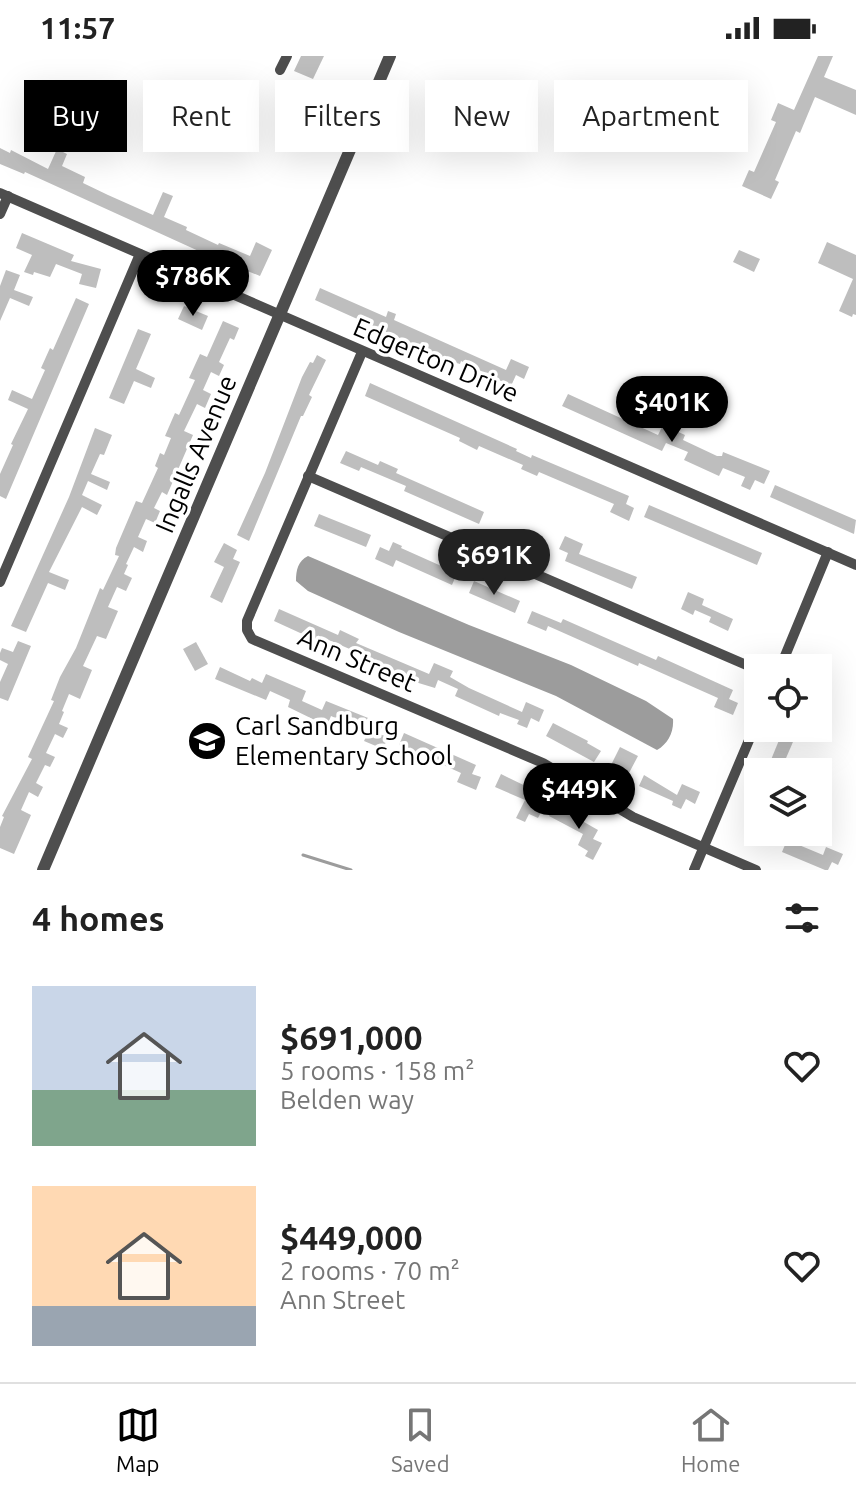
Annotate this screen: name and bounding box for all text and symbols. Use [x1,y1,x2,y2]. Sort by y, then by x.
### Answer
text: 11:57 [40,11,115,45]
chip: Buy [24,80,127,152]
chip: Rent [143,80,259,152]
chip: Filters [275,80,409,152]
chip: New [425,80,538,152]
chip: Apartment [554,80,748,152]
pin: $786K [137,250,249,318]
text: $786K [155,261,231,290]
street label: Edgerton Drive [349,312,523,407]
street label: Ingalls Avenue [149,371,242,537]
pin: $401K [616,376,728,444]
text: $401K [634,387,710,416]
pin: $691K [438,529,550,597]
text: $691K [456,540,532,569]
street label: Ann Street [294,622,420,697]
map controls [744,654,832,846]
button: locate [744,654,832,742]
place label: Carl Sandburg Elementary School [235,711,453,770]
school or university icon: Carl Sandburg Elementary School [186,720,228,762]
button: layers [744,758,832,846]
pin: $449K [523,763,635,831]
text: $449K [541,774,617,803]
icon: filters [780,896,824,940]
text: 4 homes [32,899,165,937]
icon: home [96,1018,192,1114]
text: $691,000 [280,1018,423,1056]
icon: heart [780,1044,824,1088]
text: 5 rooms · 158 m² [280,1056,475,1085]
text: Belden way [280,1085,414,1114]
icon: home [96,1218,192,1314]
text: $449,000 [280,1218,423,1256]
icon: heart [780,1244,824,1288]
text: 2 rooms · 70 m² [280,1256,460,1285]
text: Ann Street [280,1285,405,1314]
tab: Map [116,1403,160,1476]
tab: Saved [391,1403,450,1476]
tab: Home [681,1403,740,1476]

